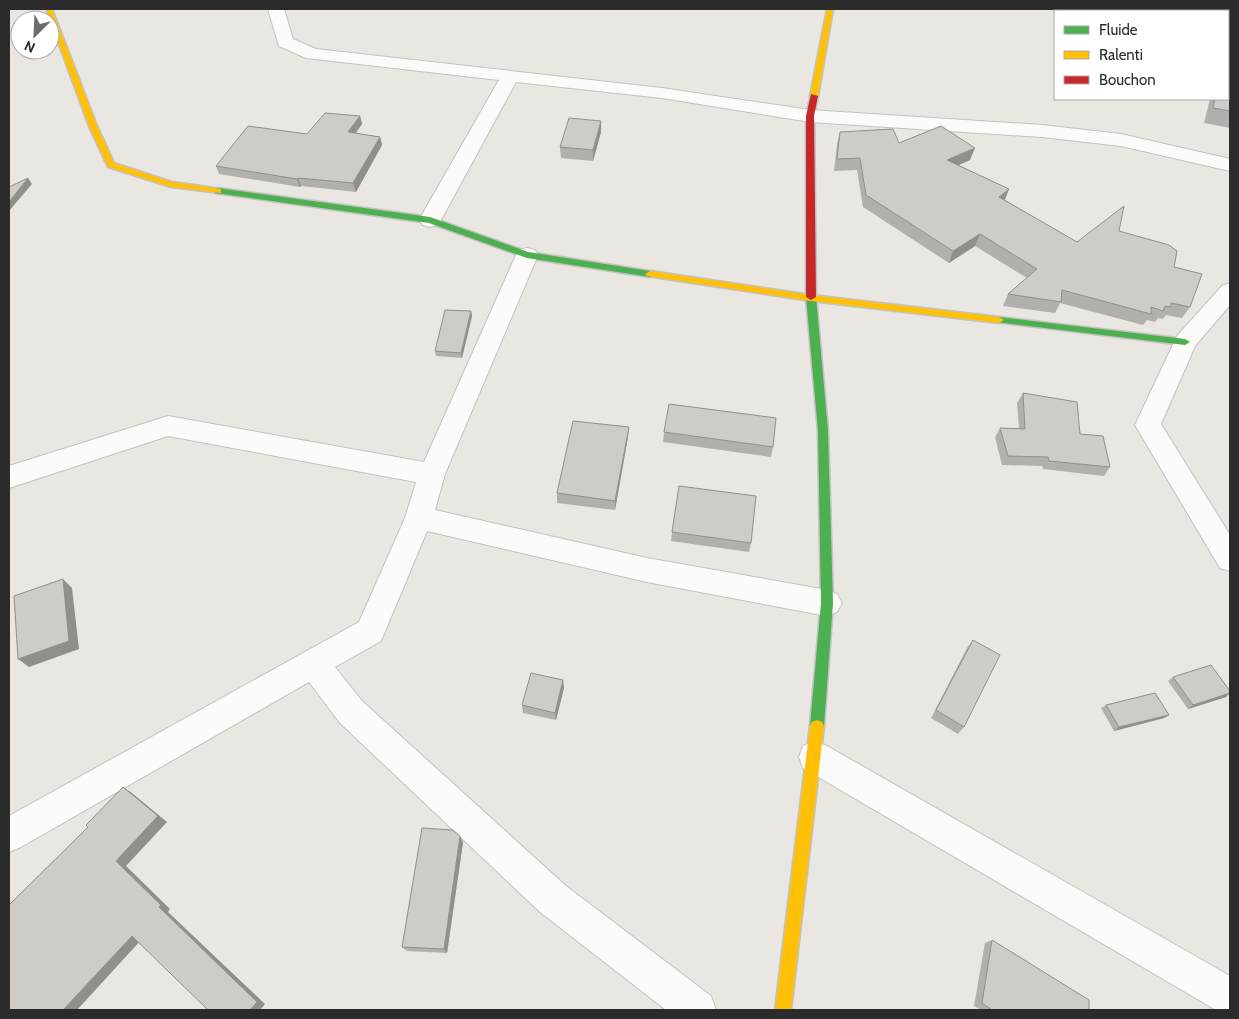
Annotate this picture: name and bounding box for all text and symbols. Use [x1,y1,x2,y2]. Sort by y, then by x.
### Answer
north arrow [10,10,60,60]
legend [1054,10,1229,100]
text: Fluide [1099,21,1138,39]
text: N [22,37,38,57]
text: Ralenti [1099,46,1143,64]
text: Bouchon [1099,71,1156,89]

